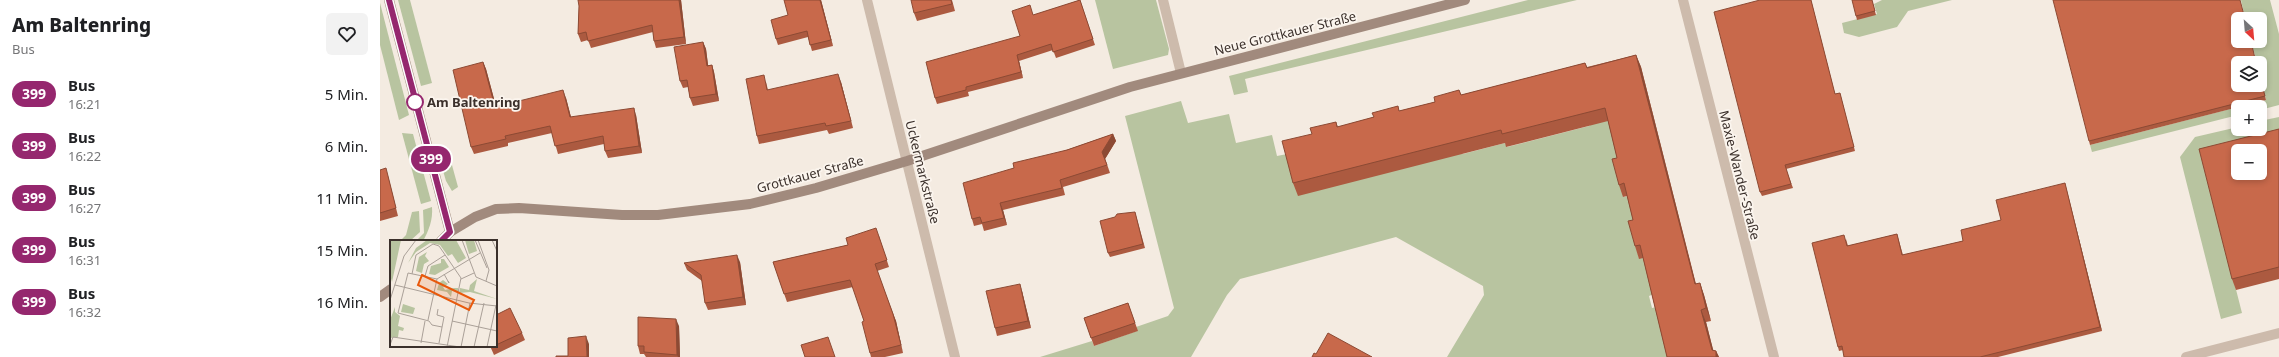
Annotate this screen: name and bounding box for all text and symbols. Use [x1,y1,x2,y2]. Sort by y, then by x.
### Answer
street label: Neue Grottkauer Straße [1212,7,1358,59]
text: Am Baltenring [12,12,151,38]
north arrow [2231,12,2267,48]
map controls [2231,12,2267,180]
button: heart [326,13,368,55]
text: Bus [12,40,35,58]
button: layers [2231,56,2267,92]
text: Bus [68,75,95,95]
text: 399 [22,84,46,103]
text: 5 Min. [325,84,368,104]
marker: Am Baltenring [406,93,424,111]
place label: Am Baltenring [427,93,521,111]
text: 16:21 [68,95,101,113]
button: + [2231,100,2267,136]
street label: Maxie-Wander-Straße [1715,108,1765,242]
street label: Uckermarkstraße [901,118,945,226]
text: Bus [68,127,95,147]
text: 399 [22,136,46,155]
text: 6 Min. [325,136,368,156]
button: − [2231,144,2267,180]
line badge: 399 [408,146,454,172]
text: 16:22 [68,147,101,165]
text: 399 [419,149,443,168]
street label: Grottkauer Straße [755,151,865,197]
text: Bus [68,179,95,199]
text: 399 [22,188,46,207]
text: 11 Min. [316,188,368,208]
text: 16:27 [68,199,101,217]
text: Bus [68,231,95,251]
text: 399 [22,240,46,259]
text: 15 Min. [316,240,368,260]
inset map [390,240,497,347]
text: 16:31 [68,251,101,269]
text: Bus [68,283,95,303]
text: 399 [22,292,46,311]
text: 16 Min. [316,292,368,312]
text: 16:32 [68,303,101,321]

